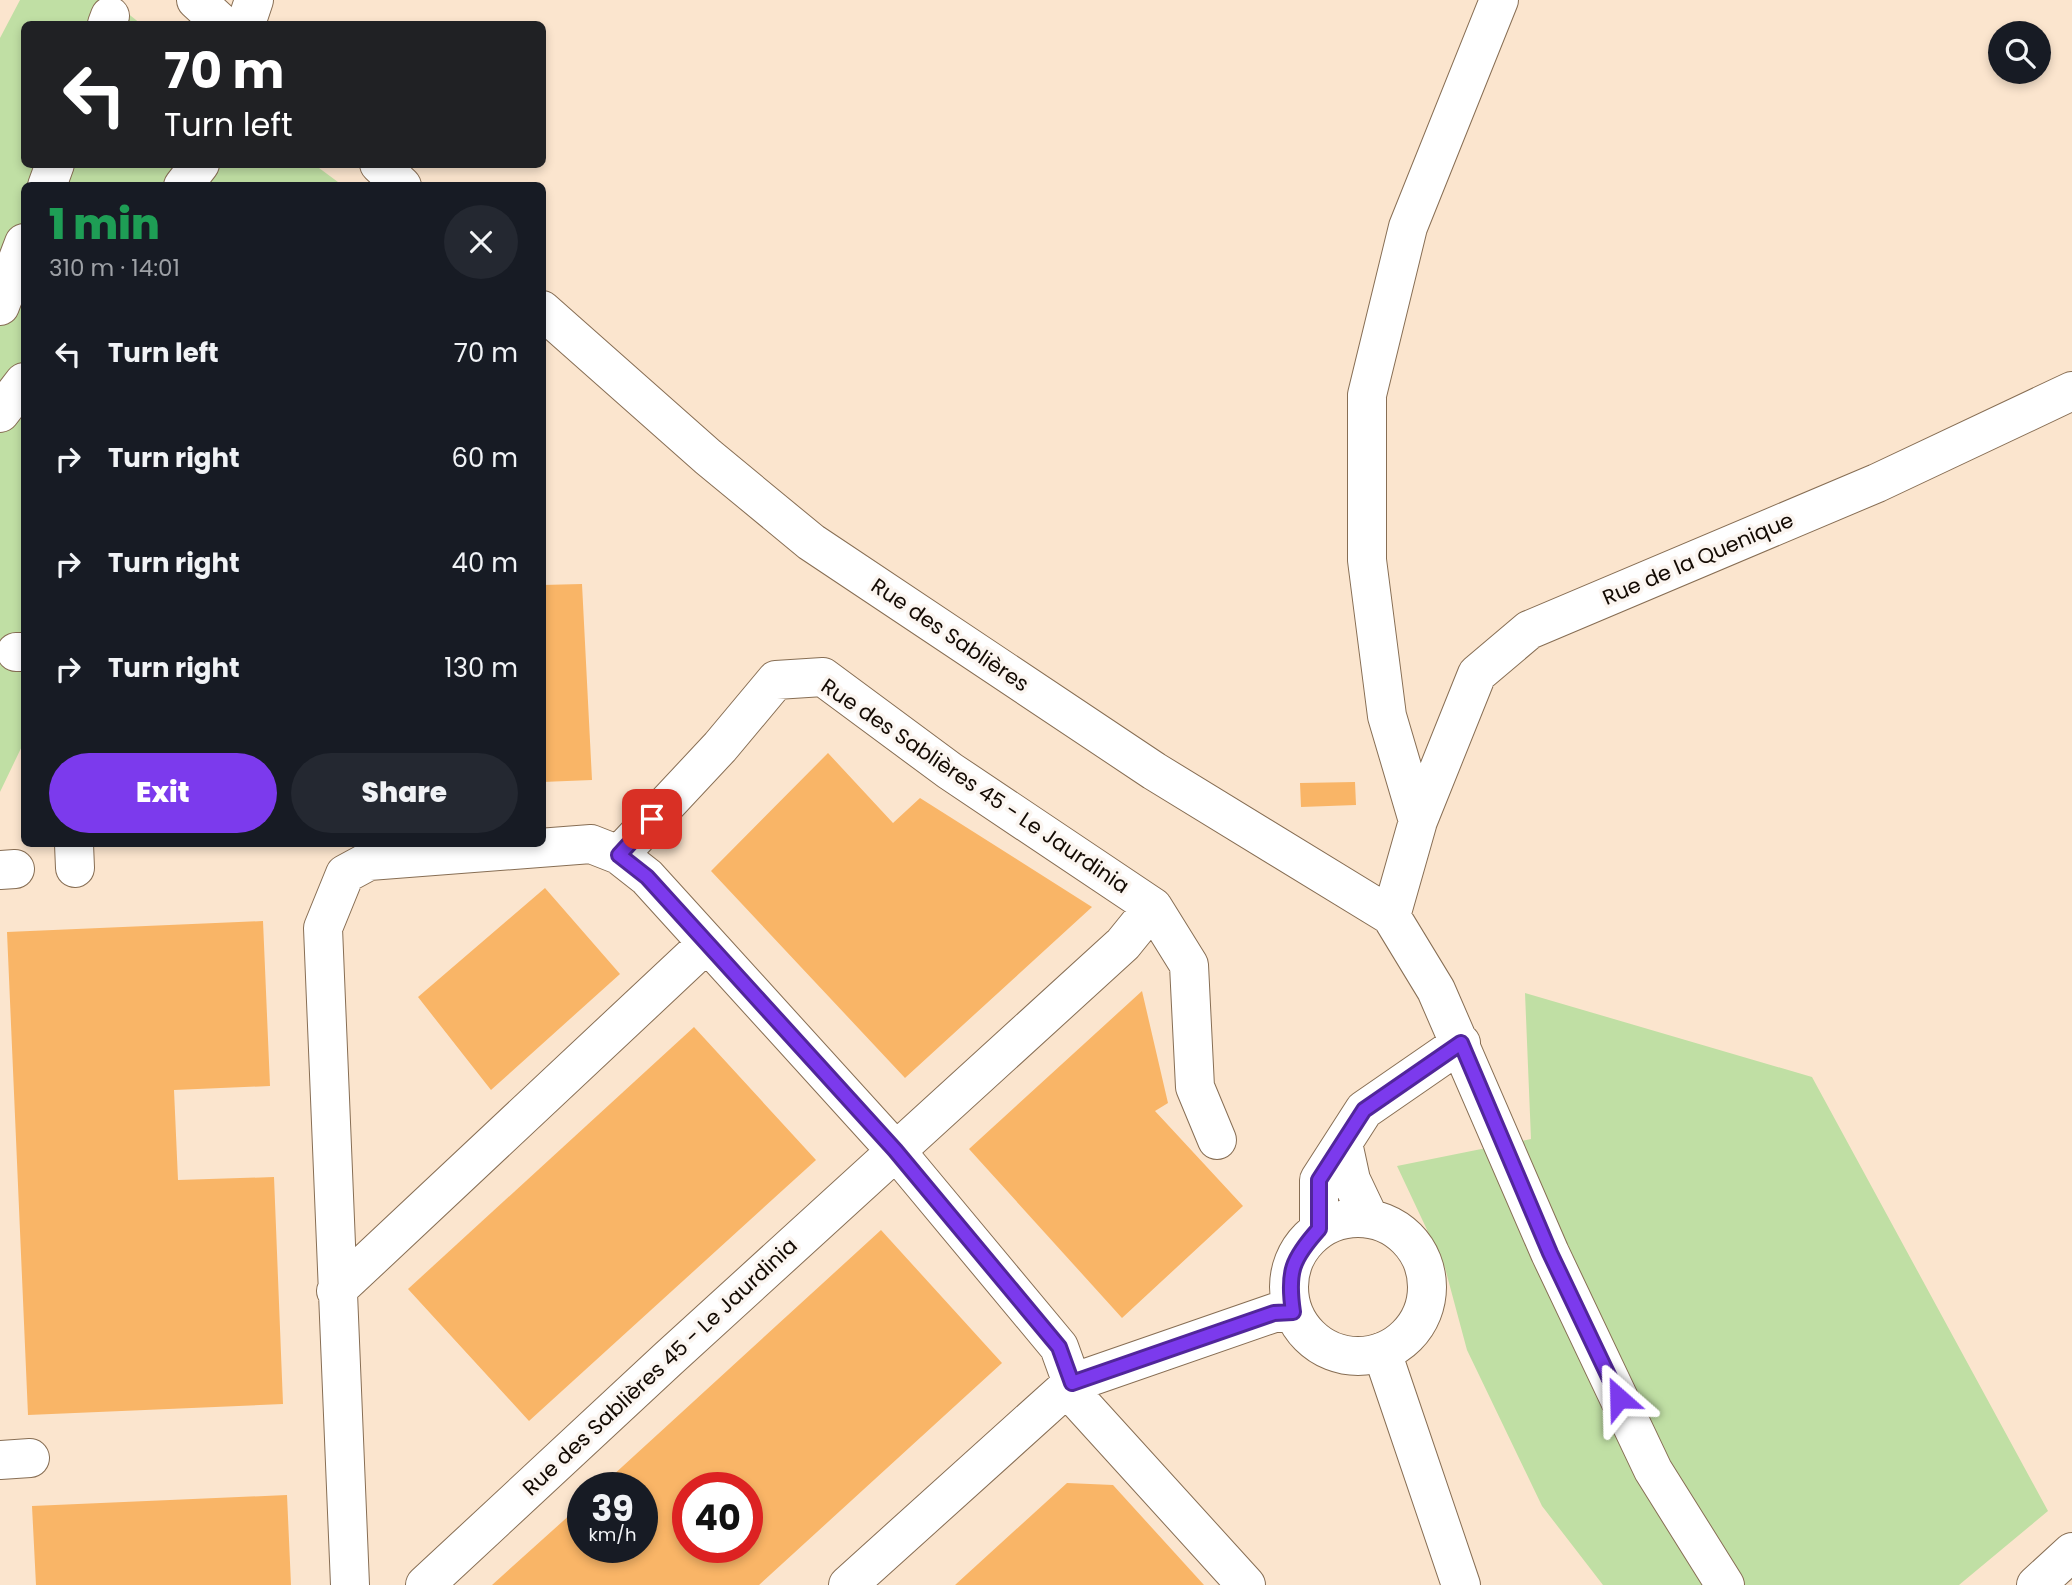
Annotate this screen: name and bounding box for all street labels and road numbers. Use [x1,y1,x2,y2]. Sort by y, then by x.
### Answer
street label: Rue de la Quenique [1598,505,1798,612]
street label: Rue des Sablières [866,571,1035,698]
street label: Rue des Sablières 45 - Le Jaurdinia [816,671,1135,900]
street label: Rue des Sablières 45 - Le Jaurdinia [516,1231,803,1502]

